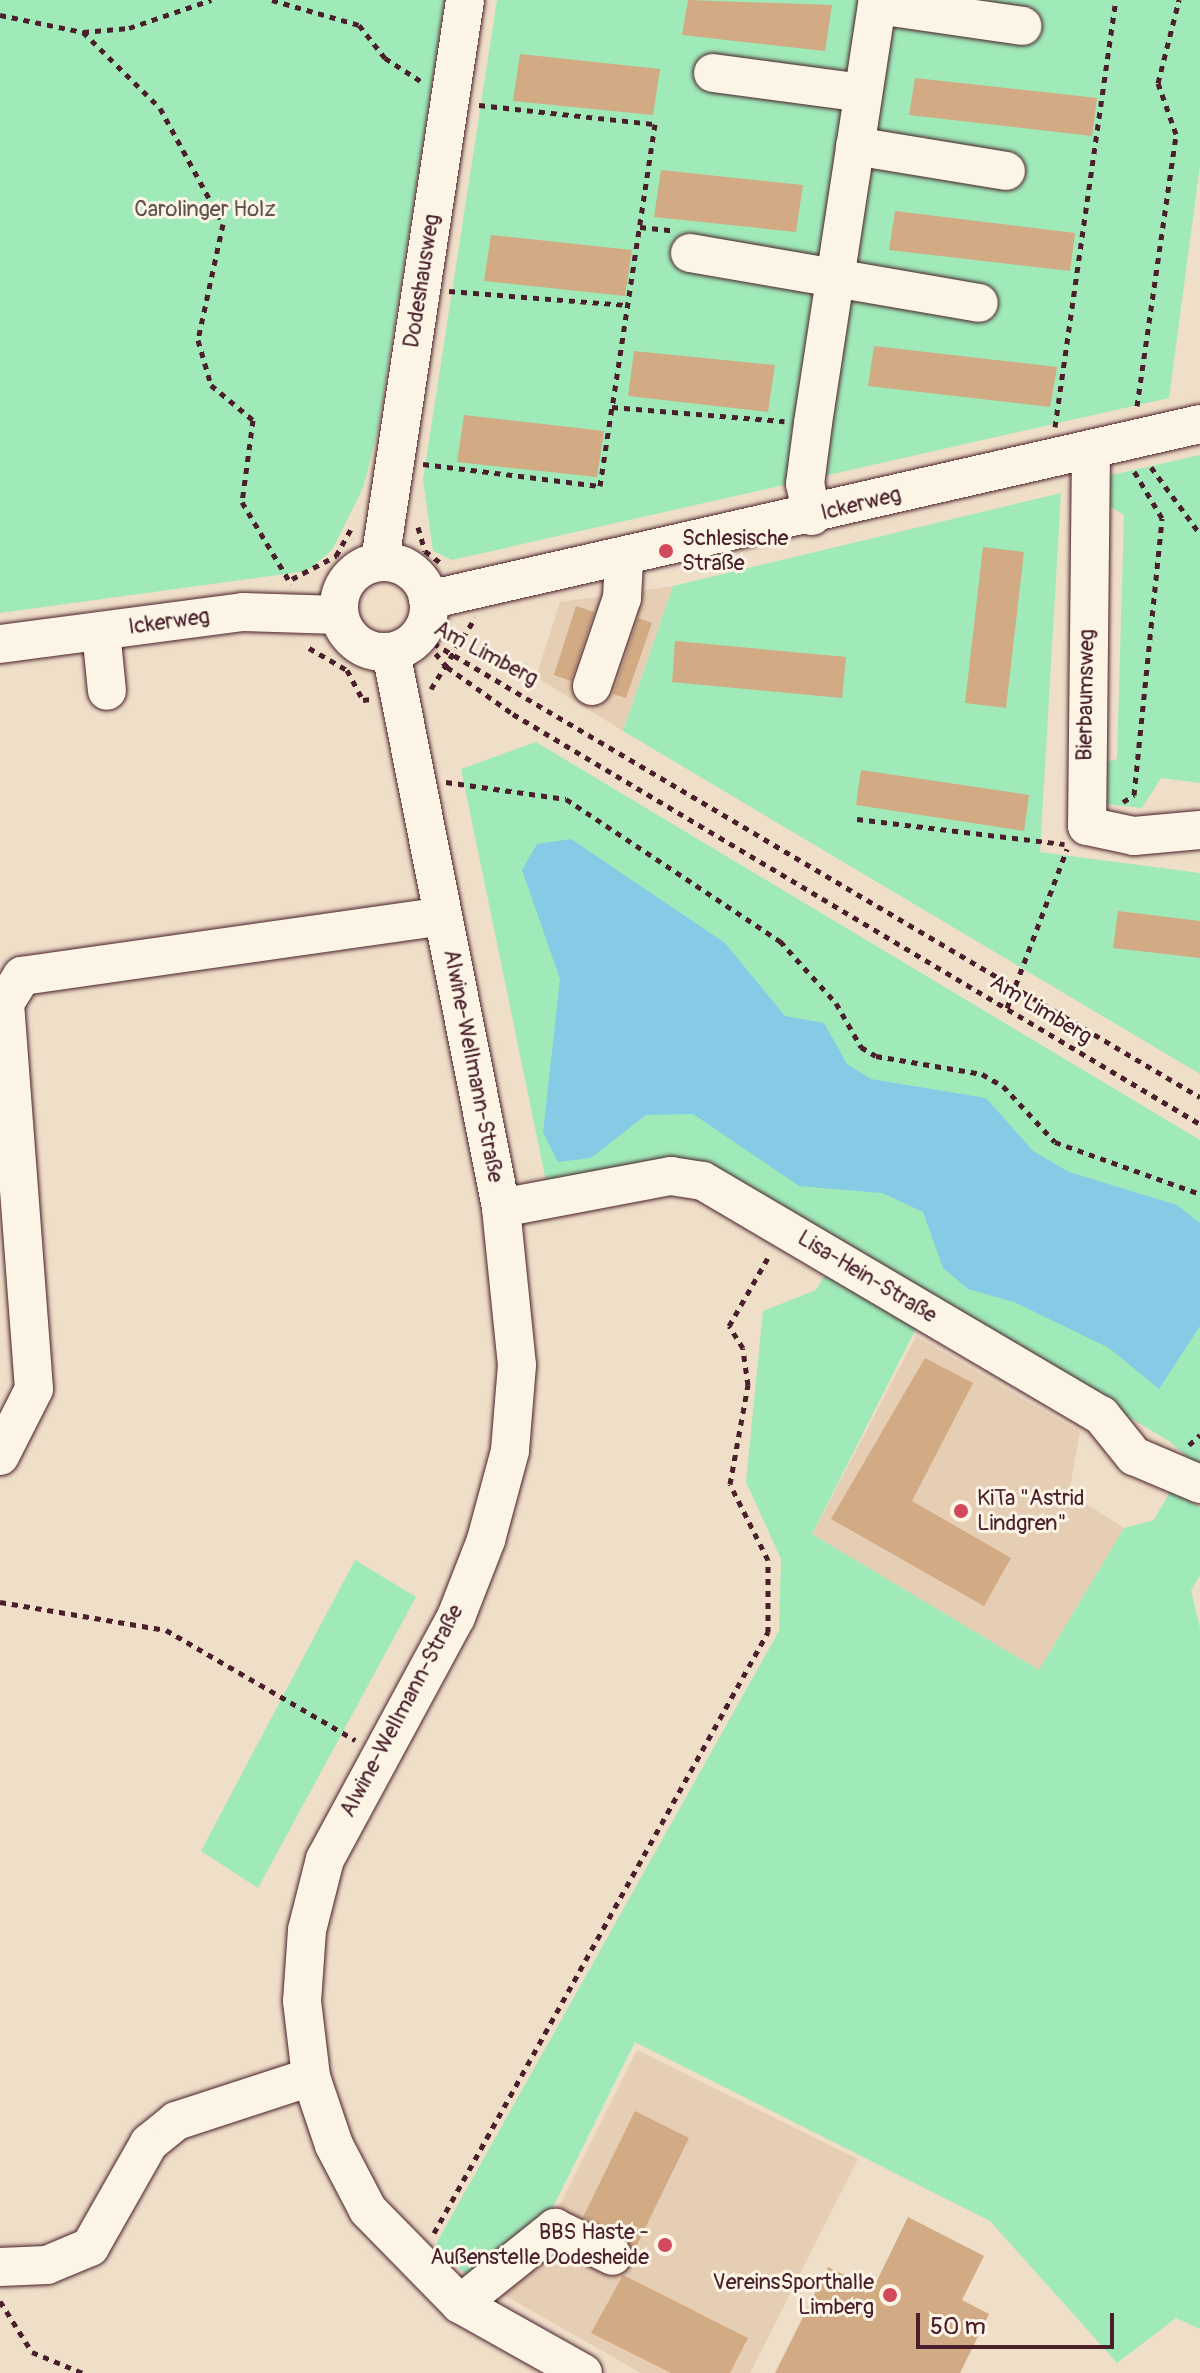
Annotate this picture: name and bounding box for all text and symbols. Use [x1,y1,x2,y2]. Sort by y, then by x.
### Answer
park label: Carolinger Holz [134,197,276,223]
street label: Dodeshausweg [398,212,446,350]
street label: Ickerweg [818,481,904,527]
place label: Schlesische Straße [682,525,788,576]
marker: Schlesische Straße [657,542,675,560]
street label: Ickerweg [127,603,211,641]
street label: Am Limberg [429,616,543,692]
street label: Bierbaumsweg [1072,629,1100,761]
street label: Alwine-Wellmann-Straße [437,947,509,1185]
street label: Am Limberg [985,969,1097,1051]
street label: Lisa-Hein-Straße [793,1225,941,1329]
place label: KiTa "Astrid Lindgren" [977,1485,1085,1536]
marker: KiTa "Astrid Lindgren" [952,1502,970,1520]
street label: Alwine-Wellmann-Straße [335,1600,469,1822]
place label: BBS Haste - Außenstelle Dodesheide [430,2219,649,2270]
marker: BBS Haste - Außenstelle Dodesheide [656,2236,674,2254]
place label: VereinsSporthalle Limberg [713,2269,874,2320]
marker: VereinsSporthalle Limberg [881,2286,899,2304]
scale bar [920,2297,1118,2347]
text: 50 m [930,2312,986,2341]

